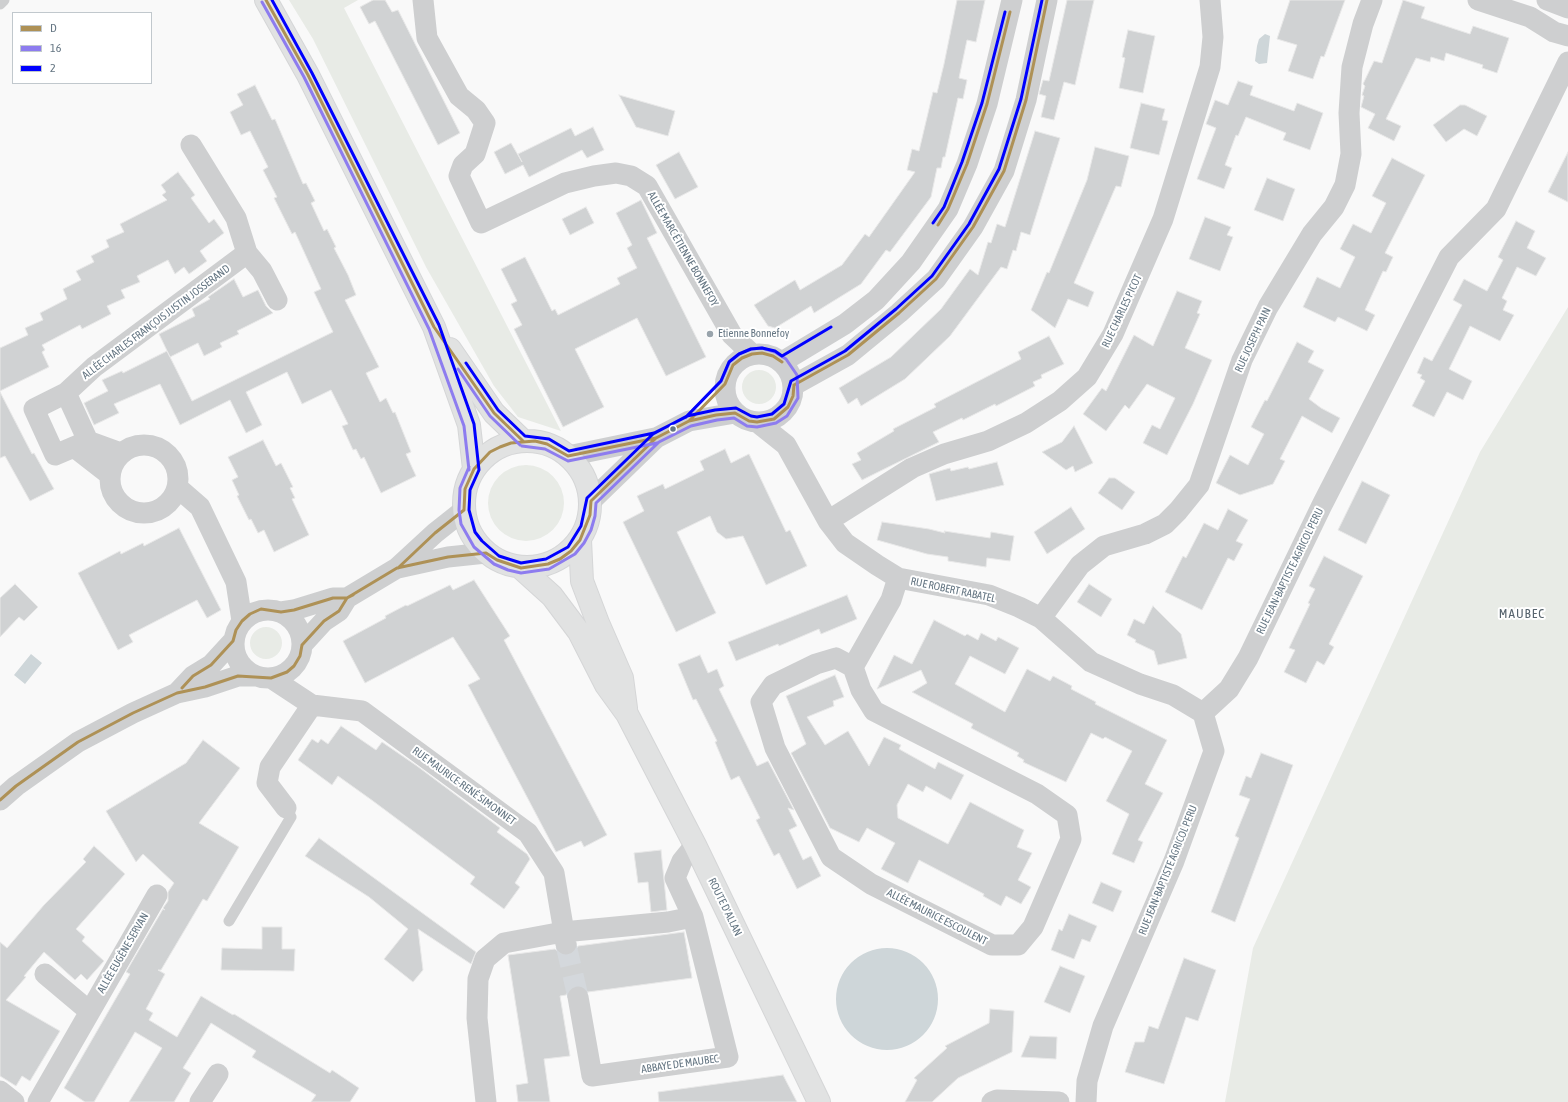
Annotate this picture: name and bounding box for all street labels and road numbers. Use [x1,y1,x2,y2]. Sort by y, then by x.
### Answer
street label: ALLÉE MARC ÉTIENNE BONNEFOY [645,189,721,309]
street label: ALLÉE CHARLES FRANÇOIS JUSTIN JOSSERAND [79,262,233,382]
street label: RUE CHARLES PICOT [1099,272,1145,350]
street label: RUE JOSEPH PAIN [1232,305,1274,375]
street label: RUE JEAN-BAPTISTE AGRICOL PERU [1254,506,1326,636]
street label: RUE ROBERT RABATEL [909,575,997,605]
street label: RUE MAURICE-RENÉ SIMONNET [410,744,518,828]
street label: RUE JEAN-BAPTISTE AGRICOL PERU [1136,803,1200,937]
street label: ROUTE D'ALLAN [705,876,745,938]
street label: ALLÉE MAURICE ESCOULENT [885,886,989,948]
street label: ALLÉE EUGÈNE SERVAN [95,910,151,996]
street label: ABBAYE DE MAUBEC [640,1052,720,1076]

